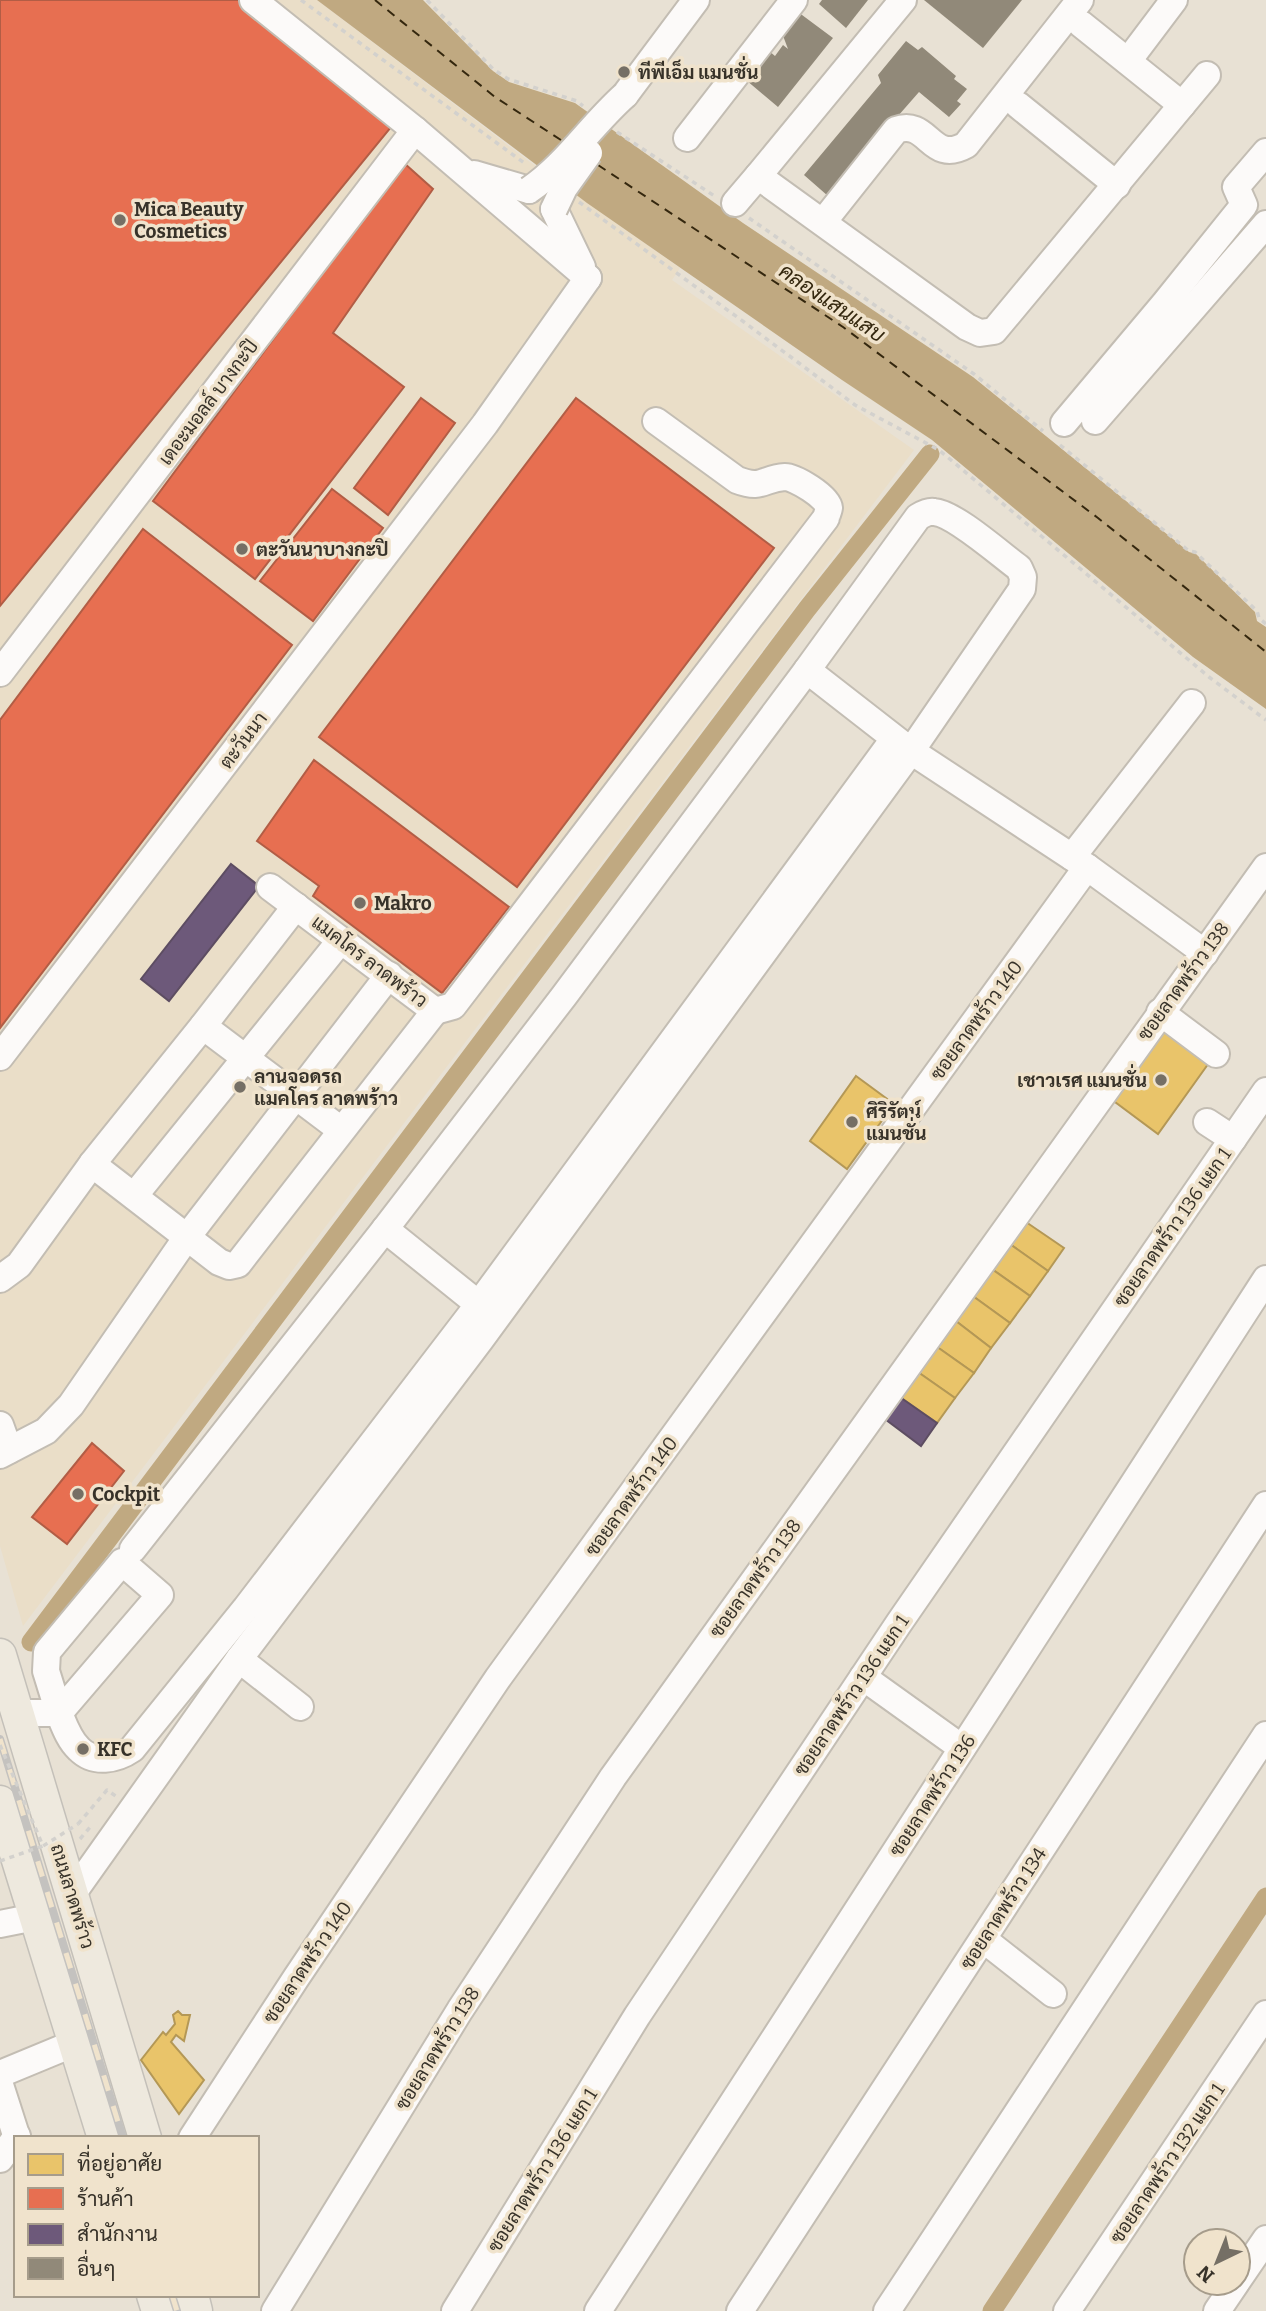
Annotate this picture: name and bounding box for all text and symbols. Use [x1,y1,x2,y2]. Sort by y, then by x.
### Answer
place label: ทีพีเอ็ม แมนชั่น [638,56,759,84]
marker: ทีพีเอ็ม แมนชั่น [616,64,632,80]
place label: Mica Beauty Cosmetics [134,198,244,243]
marker: Mica Beauty Cosmetics [112,212,128,228]
water label: คลองแสนแสบ [774,258,890,348]
street label: เดอะมอลล์ บางกะปิ [153,335,263,469]
place label: ตะวันนาบางกะปิ [256,537,389,561]
marker: ตะวันนาบางกะปิ [234,541,250,557]
street label: ตะวันนา [215,707,272,773]
place label: Makro [374,892,432,915]
marker: Makro [352,895,368,911]
street label: แมคโคร ลาดพร้าว [307,910,433,1012]
street label: ซอยลาดพร้าว 138 [1133,918,1234,1045]
street label: ซอยลาดพร้าว 140 [925,956,1027,1084]
place label: เชาวเรศ แมนชั่น [1017,1064,1147,1092]
place label: ลานจอดรถ แมคโคร ลาดพร้าว [254,1065,398,1110]
marker: เชาวเรศ แมนชั่น [1153,1072,1169,1088]
marker: ลานจอดรถ แมคโคร ลาดพร้าว [232,1079,248,1095]
place label: ศิริรัตน์ แมนชั่น [866,1099,927,1145]
marker: ศิริรัตน์ แมนชั่น [844,1114,860,1130]
street label: ซอยลาดพร้าว 136 แยก 1 [1109,1143,1236,1311]
street label: ซอยลาดพร้าว 140 [580,1432,682,1560]
place label: Cockpit [92,1483,161,1506]
marker: Cockpit [70,1486,86,1502]
street label: ซอยลาดพร้าว 138 [705,1515,806,1642]
street label: ซอยลาดพร้าว 136 แยก 1 [789,1610,914,1780]
street label: ซอยลาดพร้าว 136 [885,1730,980,1860]
place label: KFC [97,1738,132,1761]
marker: KFC [75,1741,91,1757]
street label: ถนนลาดพร้าว [46,1841,99,1951]
street label: ซอยลาดพร้าว 134 [956,1843,1051,1973]
street label: ซอยลาดพร้าว 140 [258,1897,357,2028]
street label: ซอยลาดพร้าว 138 [390,1982,484,2114]
street label: ซอยลาดพร้าว 132 แยก 1 [1105,2079,1230,2248]
street label: ซอยลาดพร้าว 136 แยก 1 [483,2084,602,2256]
legend [14,2136,259,2297]
text: ที่อยู่อาศัย [77,2144,162,2179]
text: ร้านค้า [77,2186,134,2212]
text: สำนักงาน [77,2221,158,2247]
north arrow [1182,2227,1252,2297]
text: อื่นๆ [77,2249,116,2282]
text: N [1192,2260,1219,2287]

